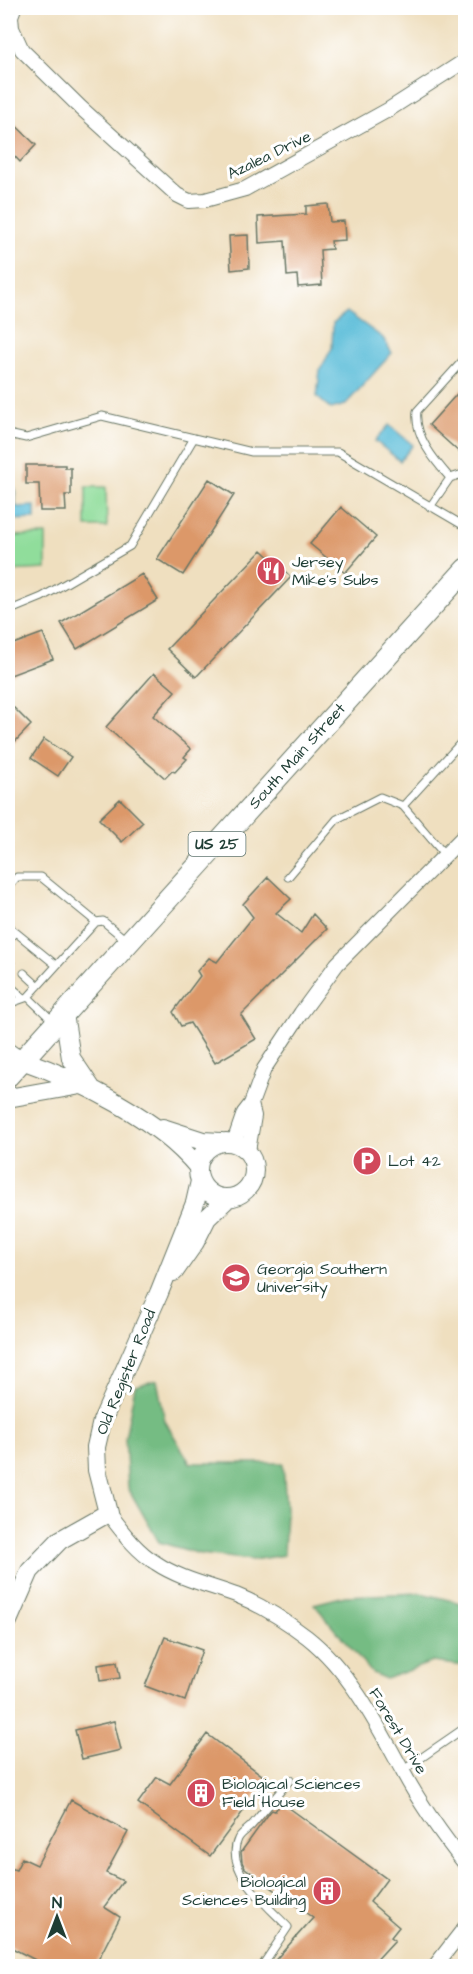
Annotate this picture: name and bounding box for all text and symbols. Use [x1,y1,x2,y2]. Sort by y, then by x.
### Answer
street label: Azalea Drive [223,125,315,185]
place label: Jersey Mike's Subs [292,551,379,591]
restaurant icon: Jersey Mike's Subs [255,555,287,587]
street label: South Main Street [243,698,351,814]
road number: US 25 [188,832,246,856]
parking icon: Lot 42 [351,1145,383,1177]
place label: Lot 42 [388,1150,441,1172]
place label: Georgia Southern University [257,1258,387,1299]
school or university icon: Georgia Southern University [220,1262,252,1294]
street label: Old Register Road [91,1306,162,1438]
street label: Forest Drive [364,1684,433,1779]
place label: Biological Sciences Field House [222,1773,360,1813]
building icon: Biological Sciences Field House [185,1777,217,1809]
place label: Biological Sciences Building [182,1871,306,1912]
building icon: Biological Sciences Building [311,1875,343,1907]
north arrow [27,1887,87,1947]
text: N [52,1892,62,1914]

